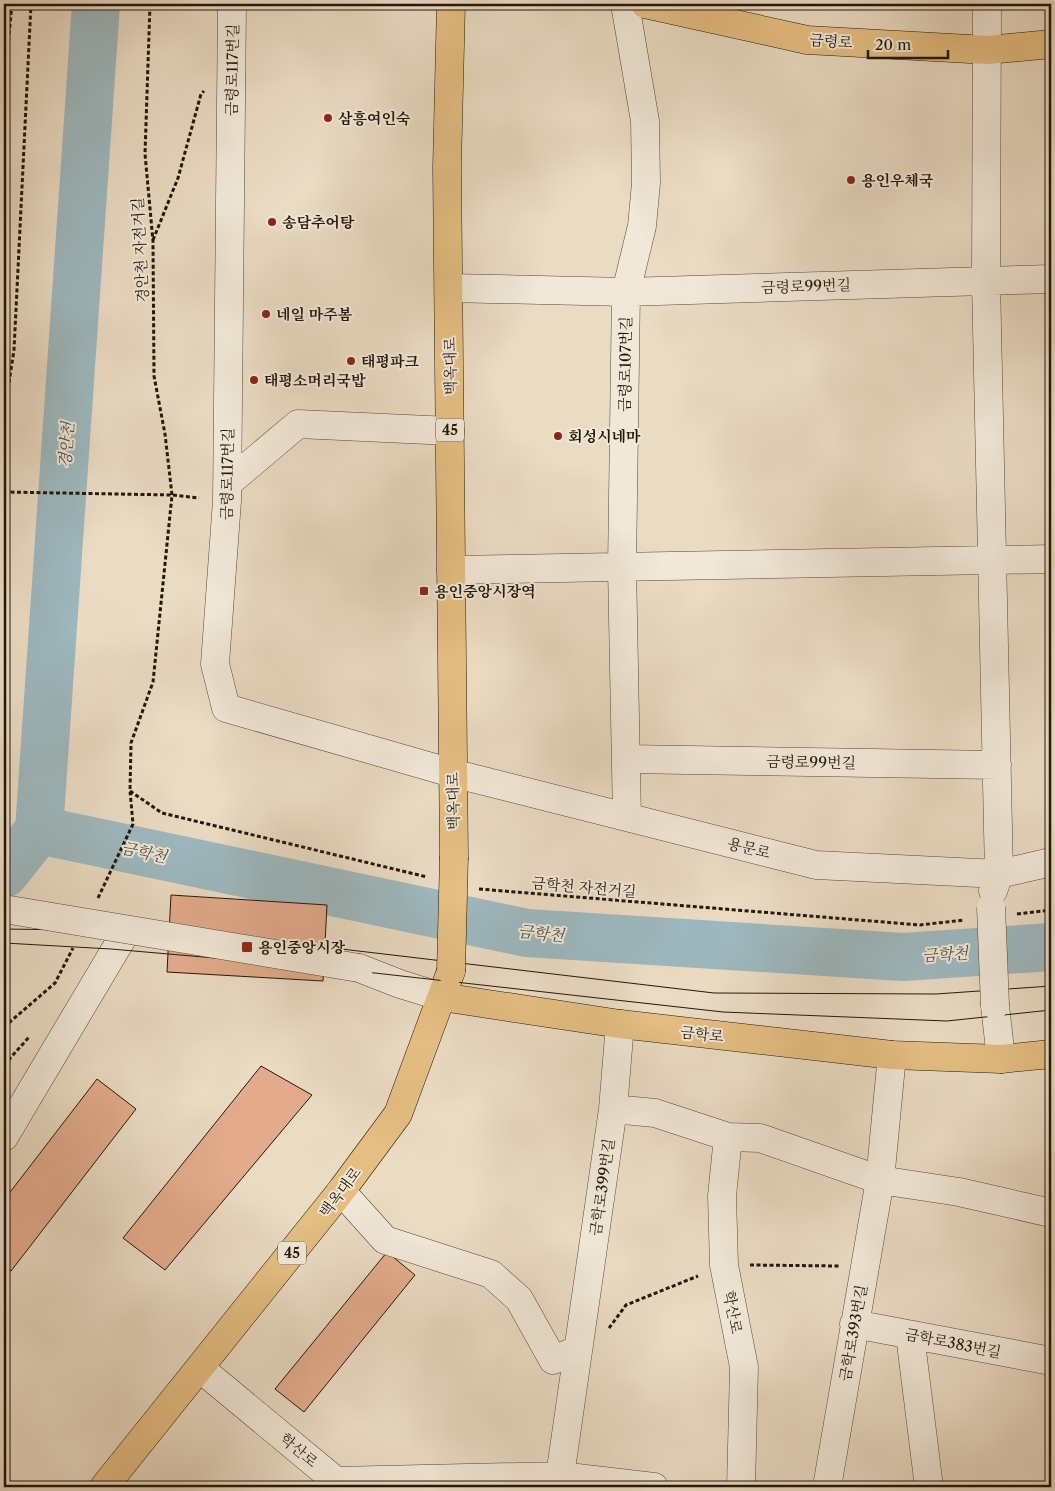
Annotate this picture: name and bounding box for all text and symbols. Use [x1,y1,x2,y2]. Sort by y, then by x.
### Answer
street label: 금령로117번길 [222,24,242,116]
scale bar [868,28,948,60]
street label: 금령로 [809,30,854,52]
text: 20 m [875,35,911,54]
place label: 삼흥여인숙 [338,109,411,128]
marker: 삼흥여인숙 [322,112,334,124]
place label: 용인우체국 [861,171,933,190]
marker: 용인우체국 [845,174,857,186]
street label: 경안천 자전거길 [128,197,152,303]
place label: 송담추어탕 [282,213,355,232]
marker: 송담추어탕 [266,216,278,228]
street label: 금령로99번길 [761,275,851,297]
place label: 네일 마주봄 [276,305,353,324]
marker: 네일 마주봄 [260,308,272,320]
street label: 금령로107번길 [615,316,635,412]
street label: 백옥대로 [440,336,460,395]
place label: 태평파크 [361,352,419,371]
marker: 태평파크 [345,355,357,367]
place label: 태평소머리국밥 [264,371,366,390]
marker: 태평소머리국밥 [248,374,260,386]
road number: 45 [436,418,464,442]
water label: 경안천 [54,420,78,469]
place label: 회성시네마 [568,427,641,446]
street label: 금령로117번길 [217,428,237,520]
marker: 회성시네마 [552,430,564,442]
place label: 용인중앙시장역 [434,582,535,601]
marker: 용인중앙시장역 [418,585,430,597]
street label: 금령로99번길 [766,752,856,772]
street label: 백옥대로 [443,771,463,830]
street label: 용문로 [726,834,773,863]
water label: 금학천 [119,837,170,867]
street label: 금학천 자전거길 [531,873,637,901]
water label: 금학천 [517,921,567,946]
place label: 용인중앙시장 [258,938,345,957]
marker: 용인중앙시장 [240,940,254,954]
water label: 금학천 [921,942,970,966]
street label: 금학로 [679,1022,725,1046]
street label: 금학로399번길 [586,1137,618,1237]
street label: 백옥대로 [315,1163,365,1221]
road number: 45 [278,1242,306,1264]
street label: 금학로393번길 [835,1283,871,1383]
street label: 학산로 [720,1289,747,1336]
street label: 금학로383번길 [903,1324,1003,1362]
street label: 학산로 [276,1429,322,1472]

